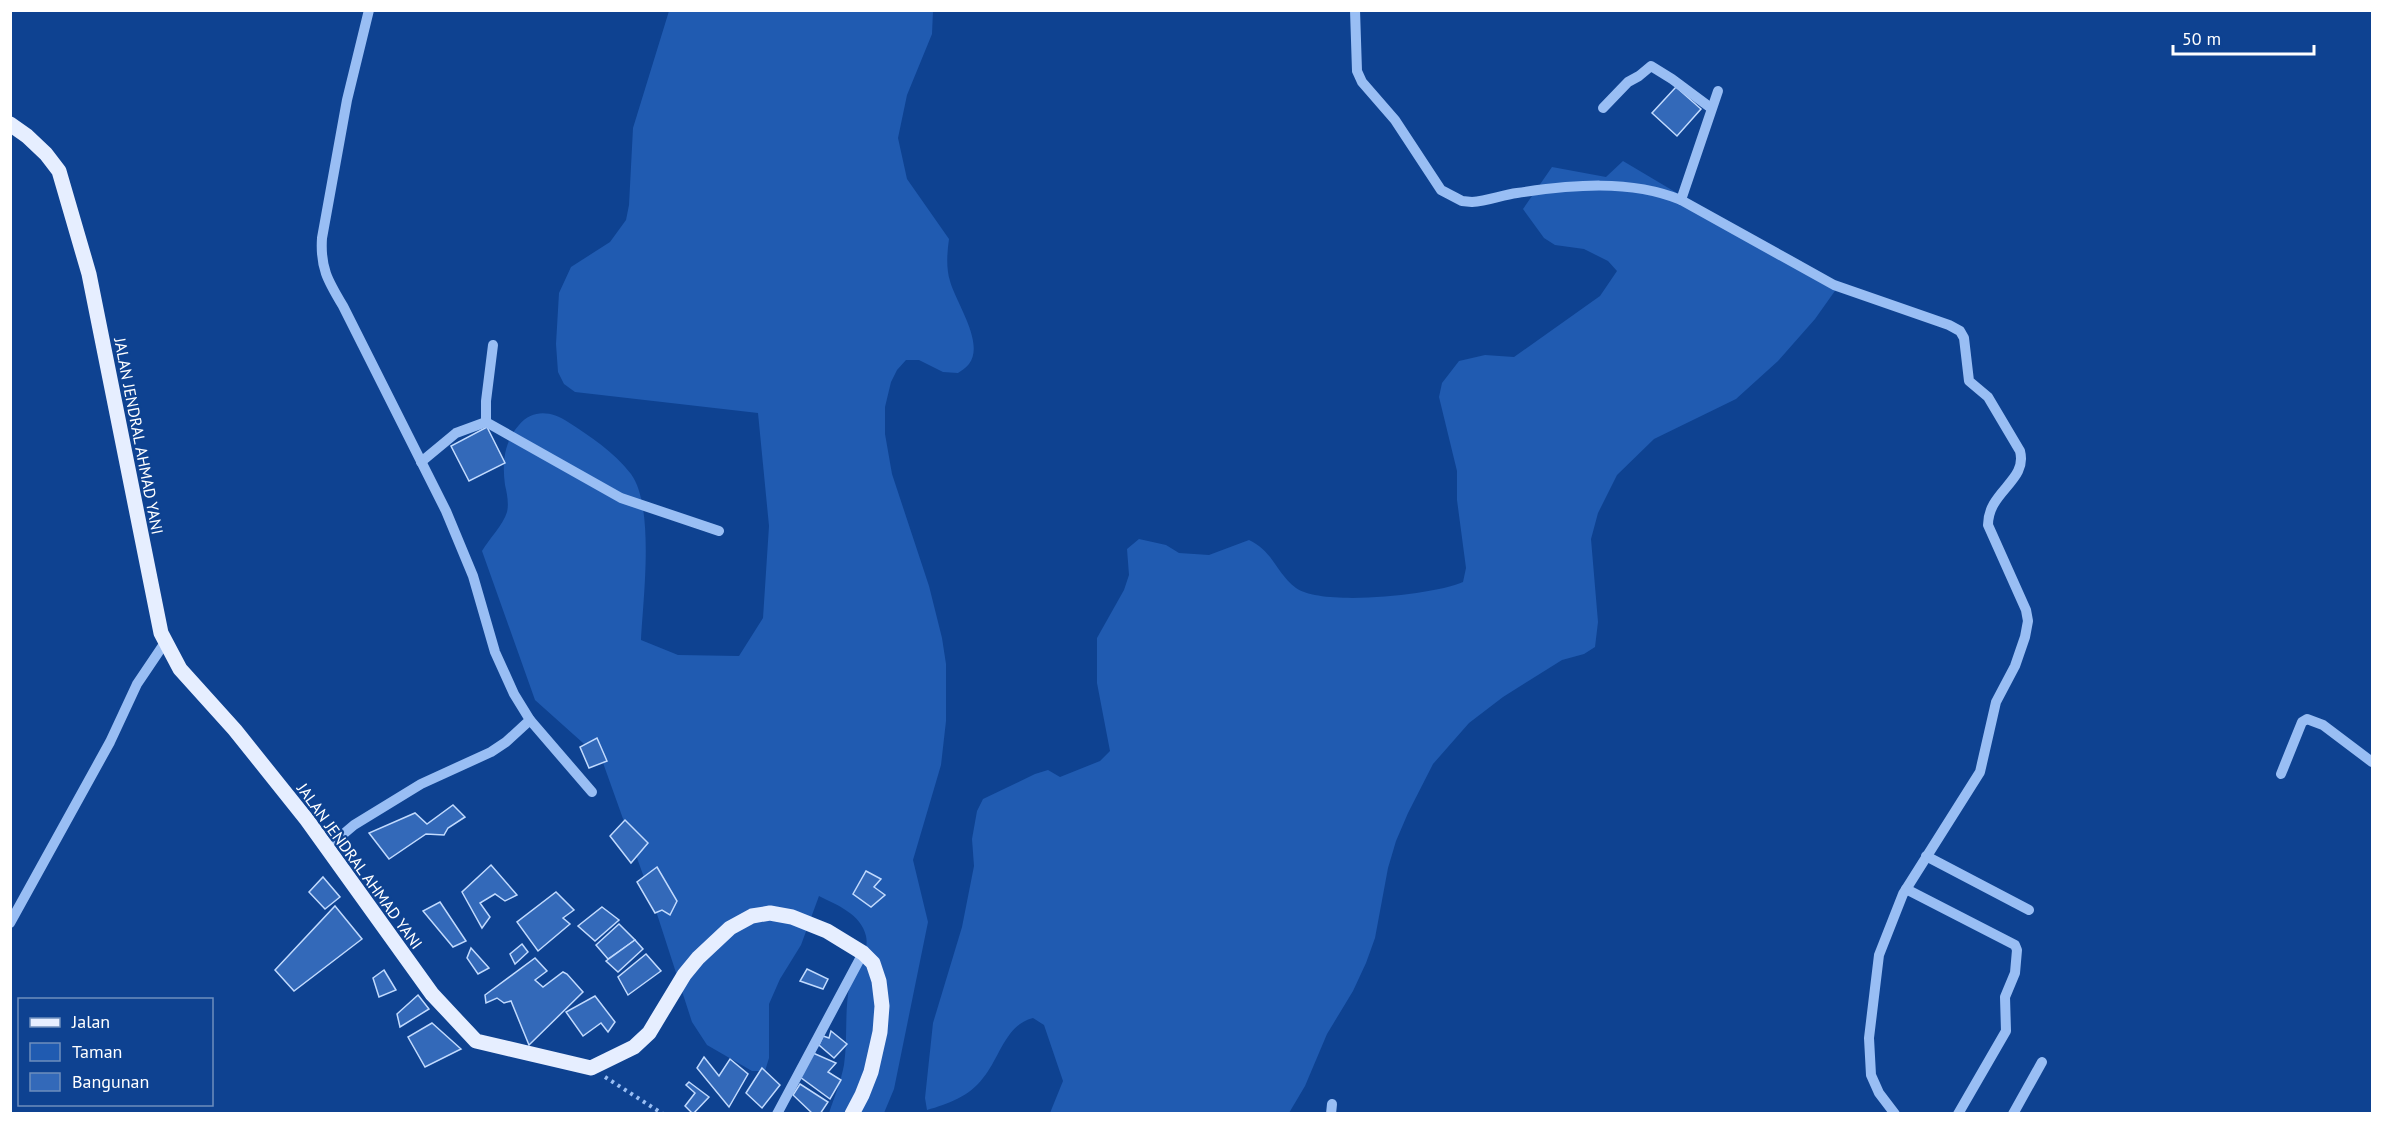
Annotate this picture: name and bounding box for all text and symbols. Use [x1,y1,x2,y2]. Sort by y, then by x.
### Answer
scale bar [2173,18,2314,56]
text: 50 m [2182,27,2221,50]
street label: JALAN JENDRAL AHMAD YANI [110,335,168,536]
street label: JALAN JENDRAL AHMAD YANI [293,778,427,953]
legend [18,998,213,1106]
text: Jalan [71,1010,110,1033]
text: Taman [72,1040,122,1063]
text: Bangunan [72,1070,149,1093]

